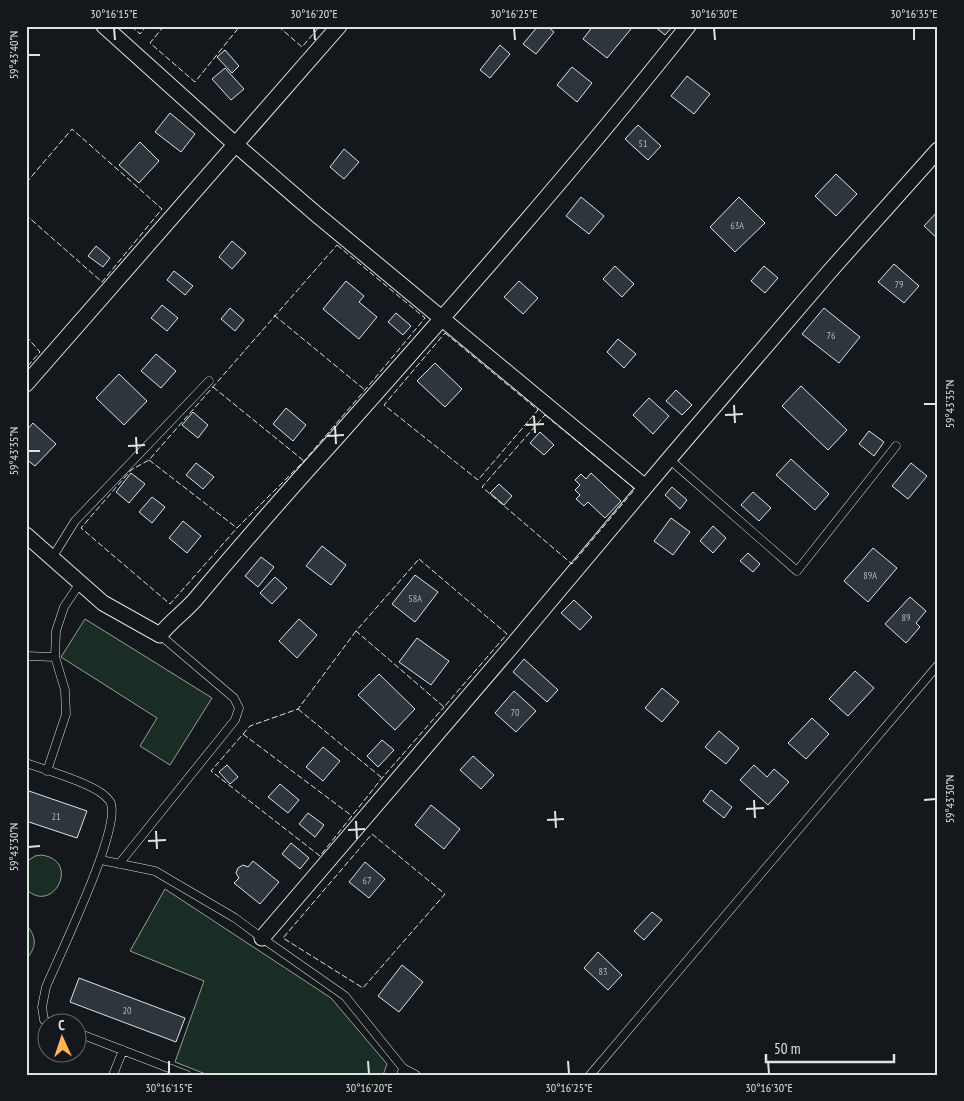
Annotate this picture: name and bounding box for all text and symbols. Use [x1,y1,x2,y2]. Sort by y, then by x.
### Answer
text: 30°16'15"E [90,6,138,21]
text: 30°16'20"E [290,6,338,21]
text: 30°16'25"E [490,6,538,21]
text: 30°16'30"E [690,6,738,21]
text: 30°16'35"E [890,6,938,21]
text: 59°43'40"N [6,31,21,79]
house number: 51 [639,137,648,150]
house number: 63А [730,219,744,232]
house number: 79 [895,278,904,291]
house number: 76 [827,329,836,342]
text: 59°43'35"N [942,380,957,428]
text: 59°43'35"N [6,427,21,475]
house number: 89А [863,569,877,582]
house number: 58А [408,592,422,605]
house number: 89 [902,611,911,624]
house number: 70 [511,706,520,719]
text: 59°43'30"N [942,775,957,823]
house number: 21 [52,810,61,823]
text: 59°43'30"N [6,823,21,871]
house number: 67 [363,874,372,887]
house number: 83 [599,965,608,978]
house number: 20 [123,1004,132,1017]
north arrow [38,1014,88,1064]
text: С [58,1016,66,1034]
scale bar [766,1031,894,1063]
text: 50 m [774,1039,800,1058]
text: 30°16'15"E [145,1080,193,1095]
text: 30°16'20"E [345,1080,393,1095]
text: 30°16'25"E [545,1080,593,1095]
text: 30°16'30"E [745,1080,793,1095]

